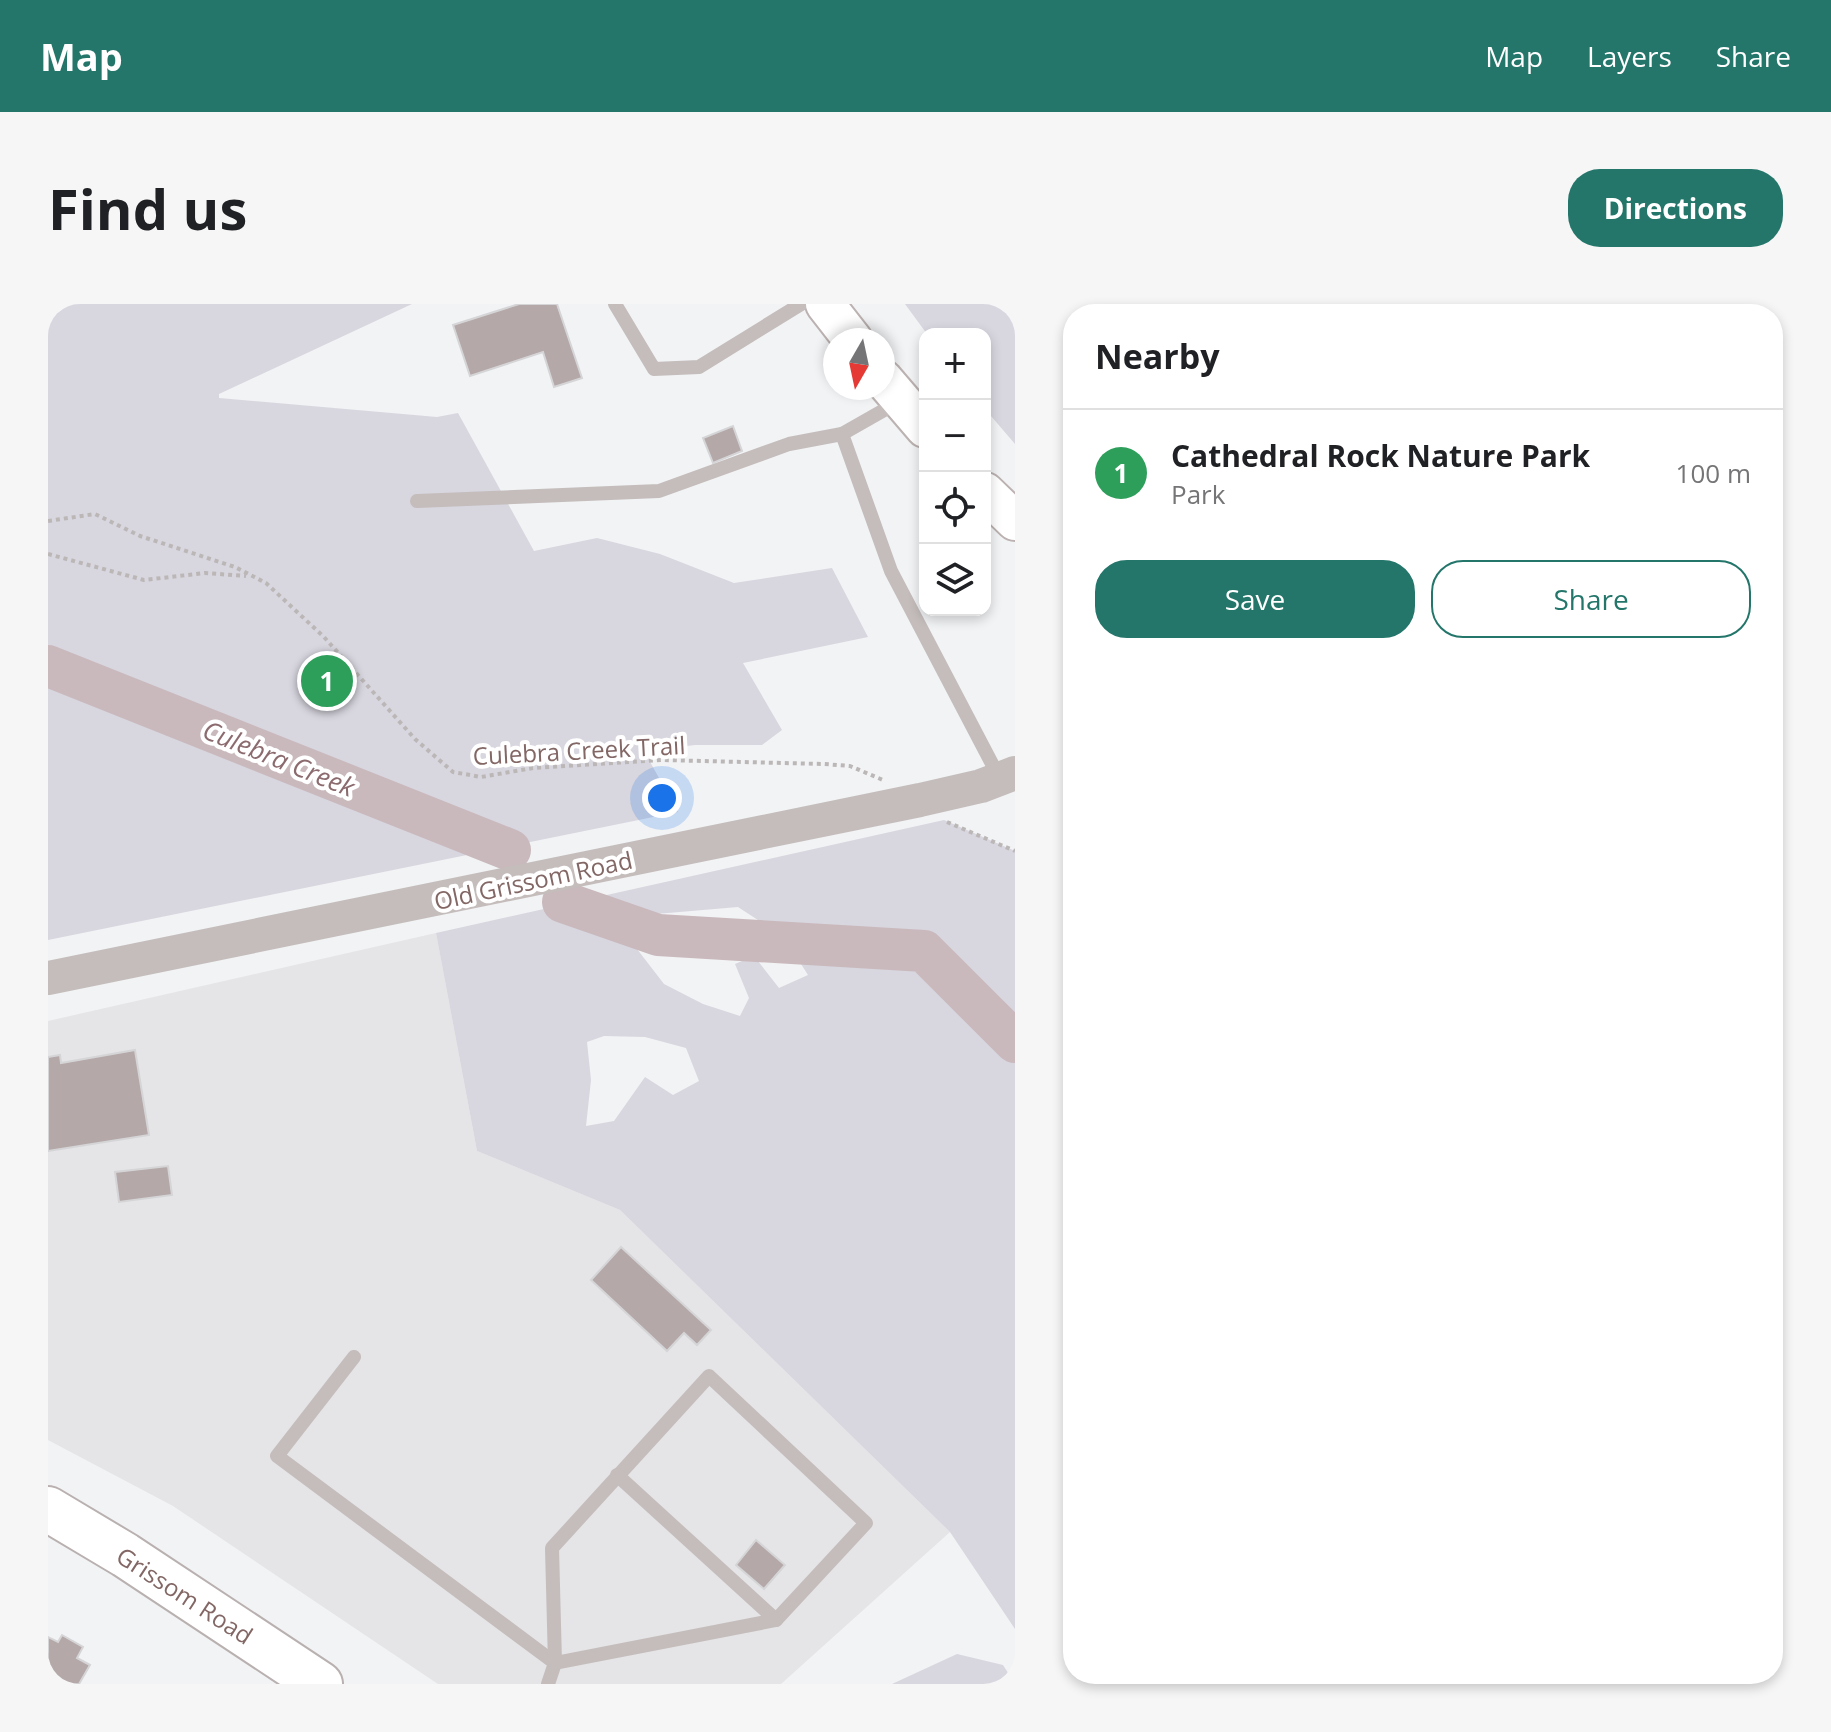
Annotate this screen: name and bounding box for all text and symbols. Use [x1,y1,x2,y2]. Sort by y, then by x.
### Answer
text: Map [40,30,123,82]
text: Map [1485,37,1543,75]
text: Layers [1587,37,1672,75]
text: Share [1716,37,1791,75]
button: Directions [1568,169,1783,247]
text: Find us [48,170,247,246]
north arrow [823,328,895,400]
map controls [919,328,991,616]
button: + [919,328,991,400]
text: Nearby [1095,333,1220,379]
button: − [919,400,991,472]
text: Cathedral Rock Nature Park [1171,435,1590,476]
text: 1 [1114,455,1128,491]
text: 100 m [1676,455,1751,491]
button: locate [919,472,991,544]
text: Park [1171,476,1225,512]
button: layers [919,544,991,616]
button: Save [1095,560,1415,638]
button: Share [1431,560,1751,638]
pin: 1 [301,651,353,711]
water label: Culebra Creek [198,711,361,805]
street label: Culebra Creek Trail [472,728,686,772]
your location [642,778,682,818]
street label: Old Grissom Road [431,843,635,917]
street label: Grissom Road [110,1539,260,1651]

